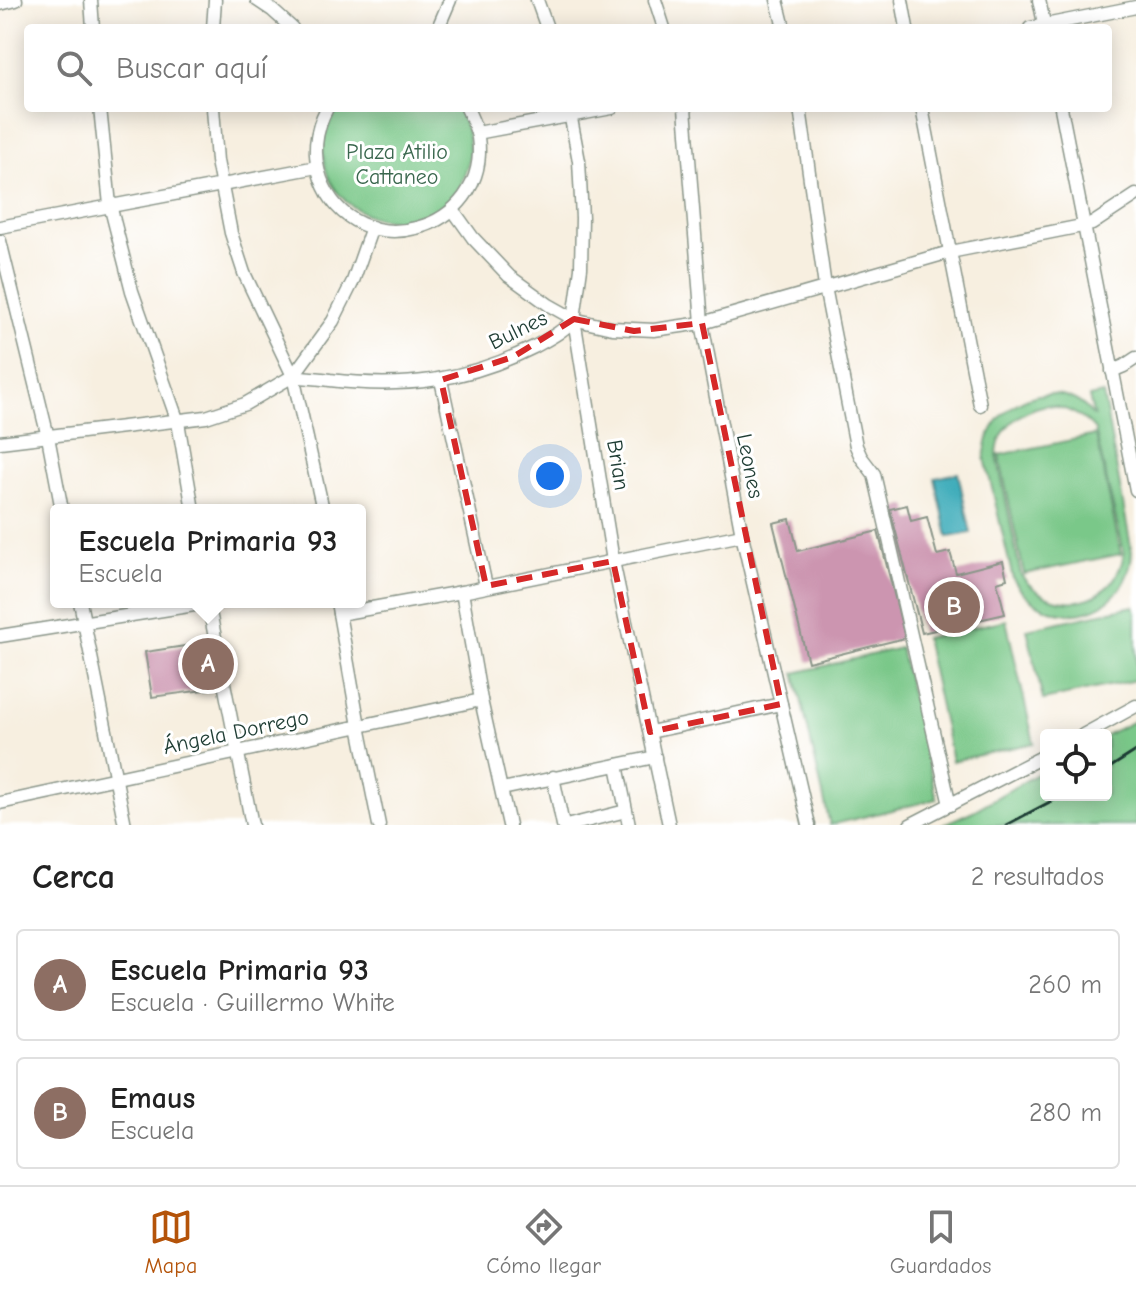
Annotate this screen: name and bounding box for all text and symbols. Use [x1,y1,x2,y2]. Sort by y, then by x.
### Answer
search box [24,24,1112,112]
icon: search [52,46,96,90]
text: Buscar aquí [116,51,267,86]
park label: Plaza Atilio Cattaneo [346,139,448,190]
street label: Bulnes [484,305,552,355]
street label: Leones [731,431,769,501]
street label: Brian [601,438,635,492]
your location [530,456,570,496]
popup [50,504,366,608]
text: Escuela Primaria 93 [79,524,337,559]
text: Escuela [79,559,163,589]
pin: B [928,577,980,637]
pin: A [182,634,234,694]
street label: Ángela Dorrego [161,704,311,760]
map controls [1040,729,1112,801]
button: locate [1040,729,1112,801]
text: Cerca [32,857,115,897]
text: 2 resultados [971,862,1104,892]
text: Escuela Primaria 93 [110,953,369,988]
text: A [53,970,67,1000]
text: 260 m [1028,970,1102,1000]
text: Escuela · Guillermo White [110,988,395,1018]
text: Emaus [110,1081,195,1116]
text: B [52,1098,68,1128]
text: 280 m [1029,1098,1102,1128]
text: Escuela [110,1116,194,1146]
tab: Mapa [144,1205,197,1279]
tab: Cómo llegar [486,1205,601,1279]
tab: Guardados [890,1205,992,1279]

